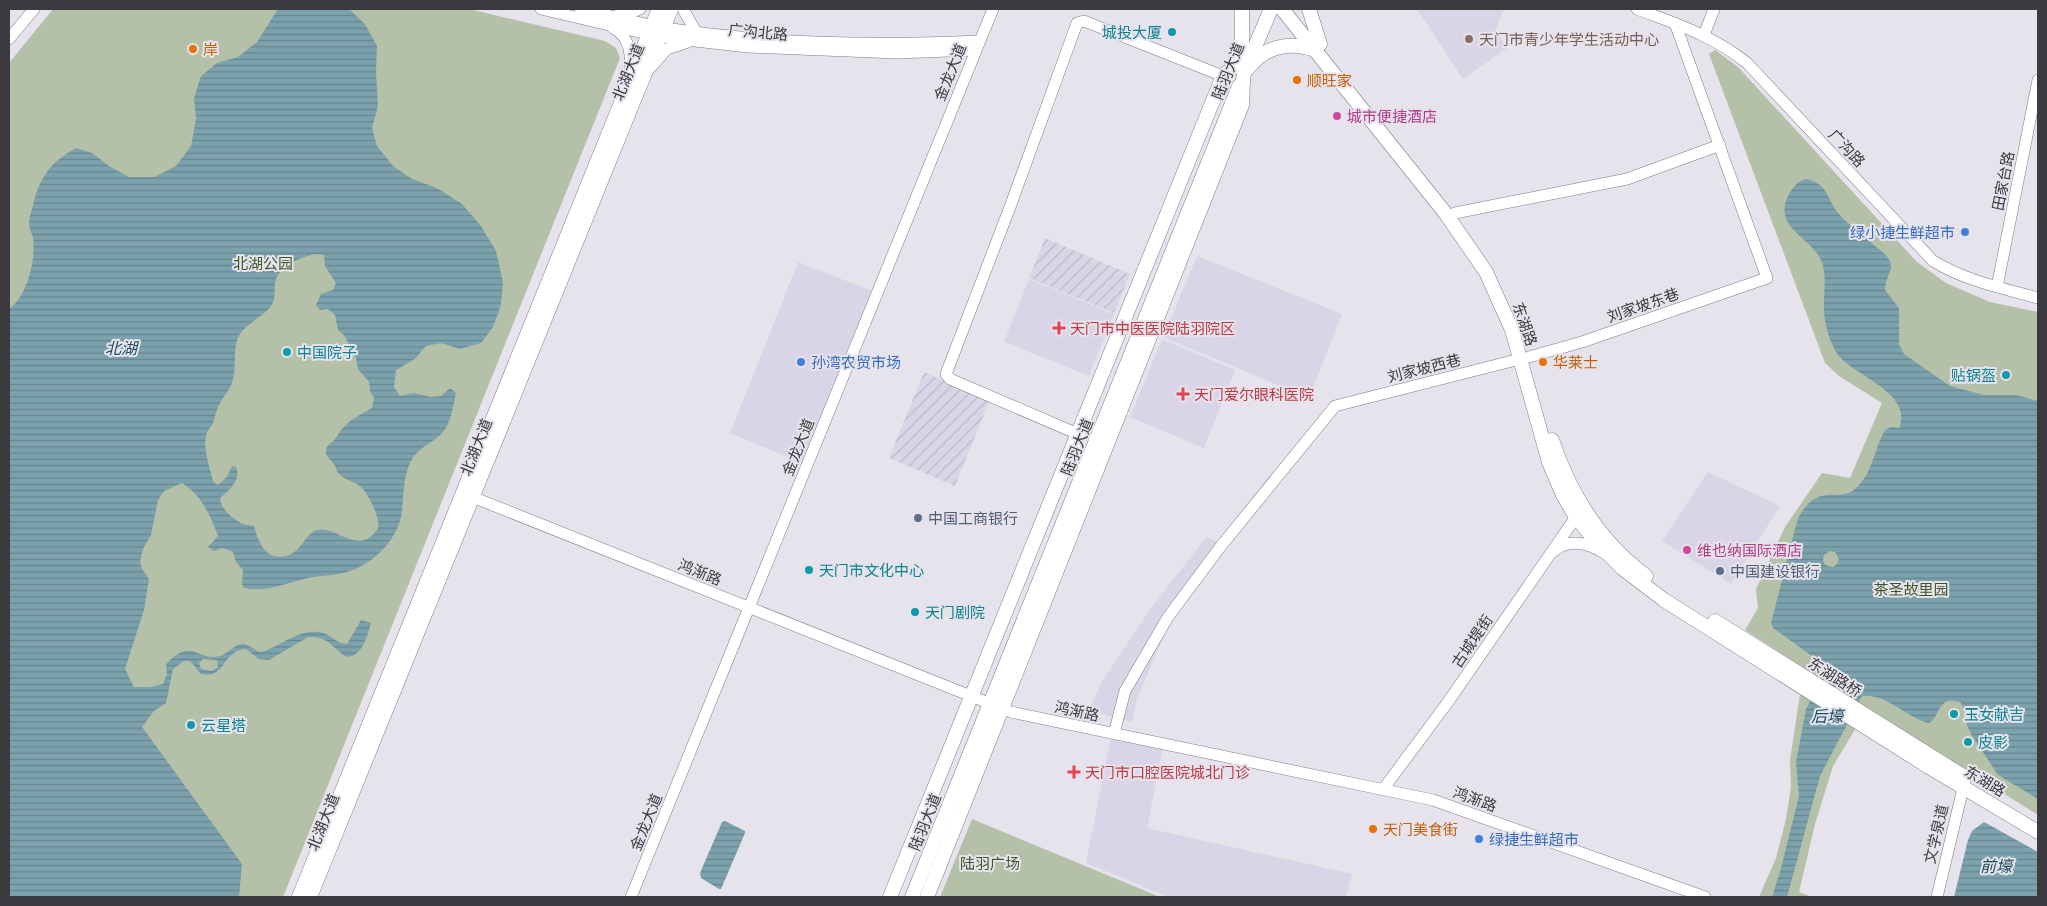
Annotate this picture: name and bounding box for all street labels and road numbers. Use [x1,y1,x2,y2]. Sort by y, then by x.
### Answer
street label: 广沟北路 [727,18,789,46]
street label: 陆羽大道 [1206,39,1250,103]
street label: 北湖大道 [606,40,650,104]
street label: 金龙大道 [928,40,972,104]
street label: 广沟路 [1823,124,1871,172]
street label: 田家台路 [1986,149,2020,213]
street label: 刘家坡东巷 [1604,282,1682,328]
street label: 东湖路 [1507,299,1543,349]
street label: 刘家坡西巷 [1385,348,1463,388]
street label: 北湖大道 [454,415,498,479]
street label: 金龙大道 [776,415,820,479]
street label: 陆羽大道 [1055,415,1099,479]
street label: 鸿渐路 [675,553,725,591]
street label: 古城堤街 [1446,610,1498,672]
street label: 东湖路桥 [1803,651,1867,703]
street label: 鸿渐路 [1053,695,1101,727]
street label: 东湖路 [1960,760,2010,802]
street label: 鸿渐路 [1450,780,1500,818]
street label: 北湖大道 [301,790,345,854]
street label: 金龙大道 [624,790,668,854]
street label: 陆羽大道 [903,790,947,854]
street label: 文学泉道 [1918,802,1954,866]

